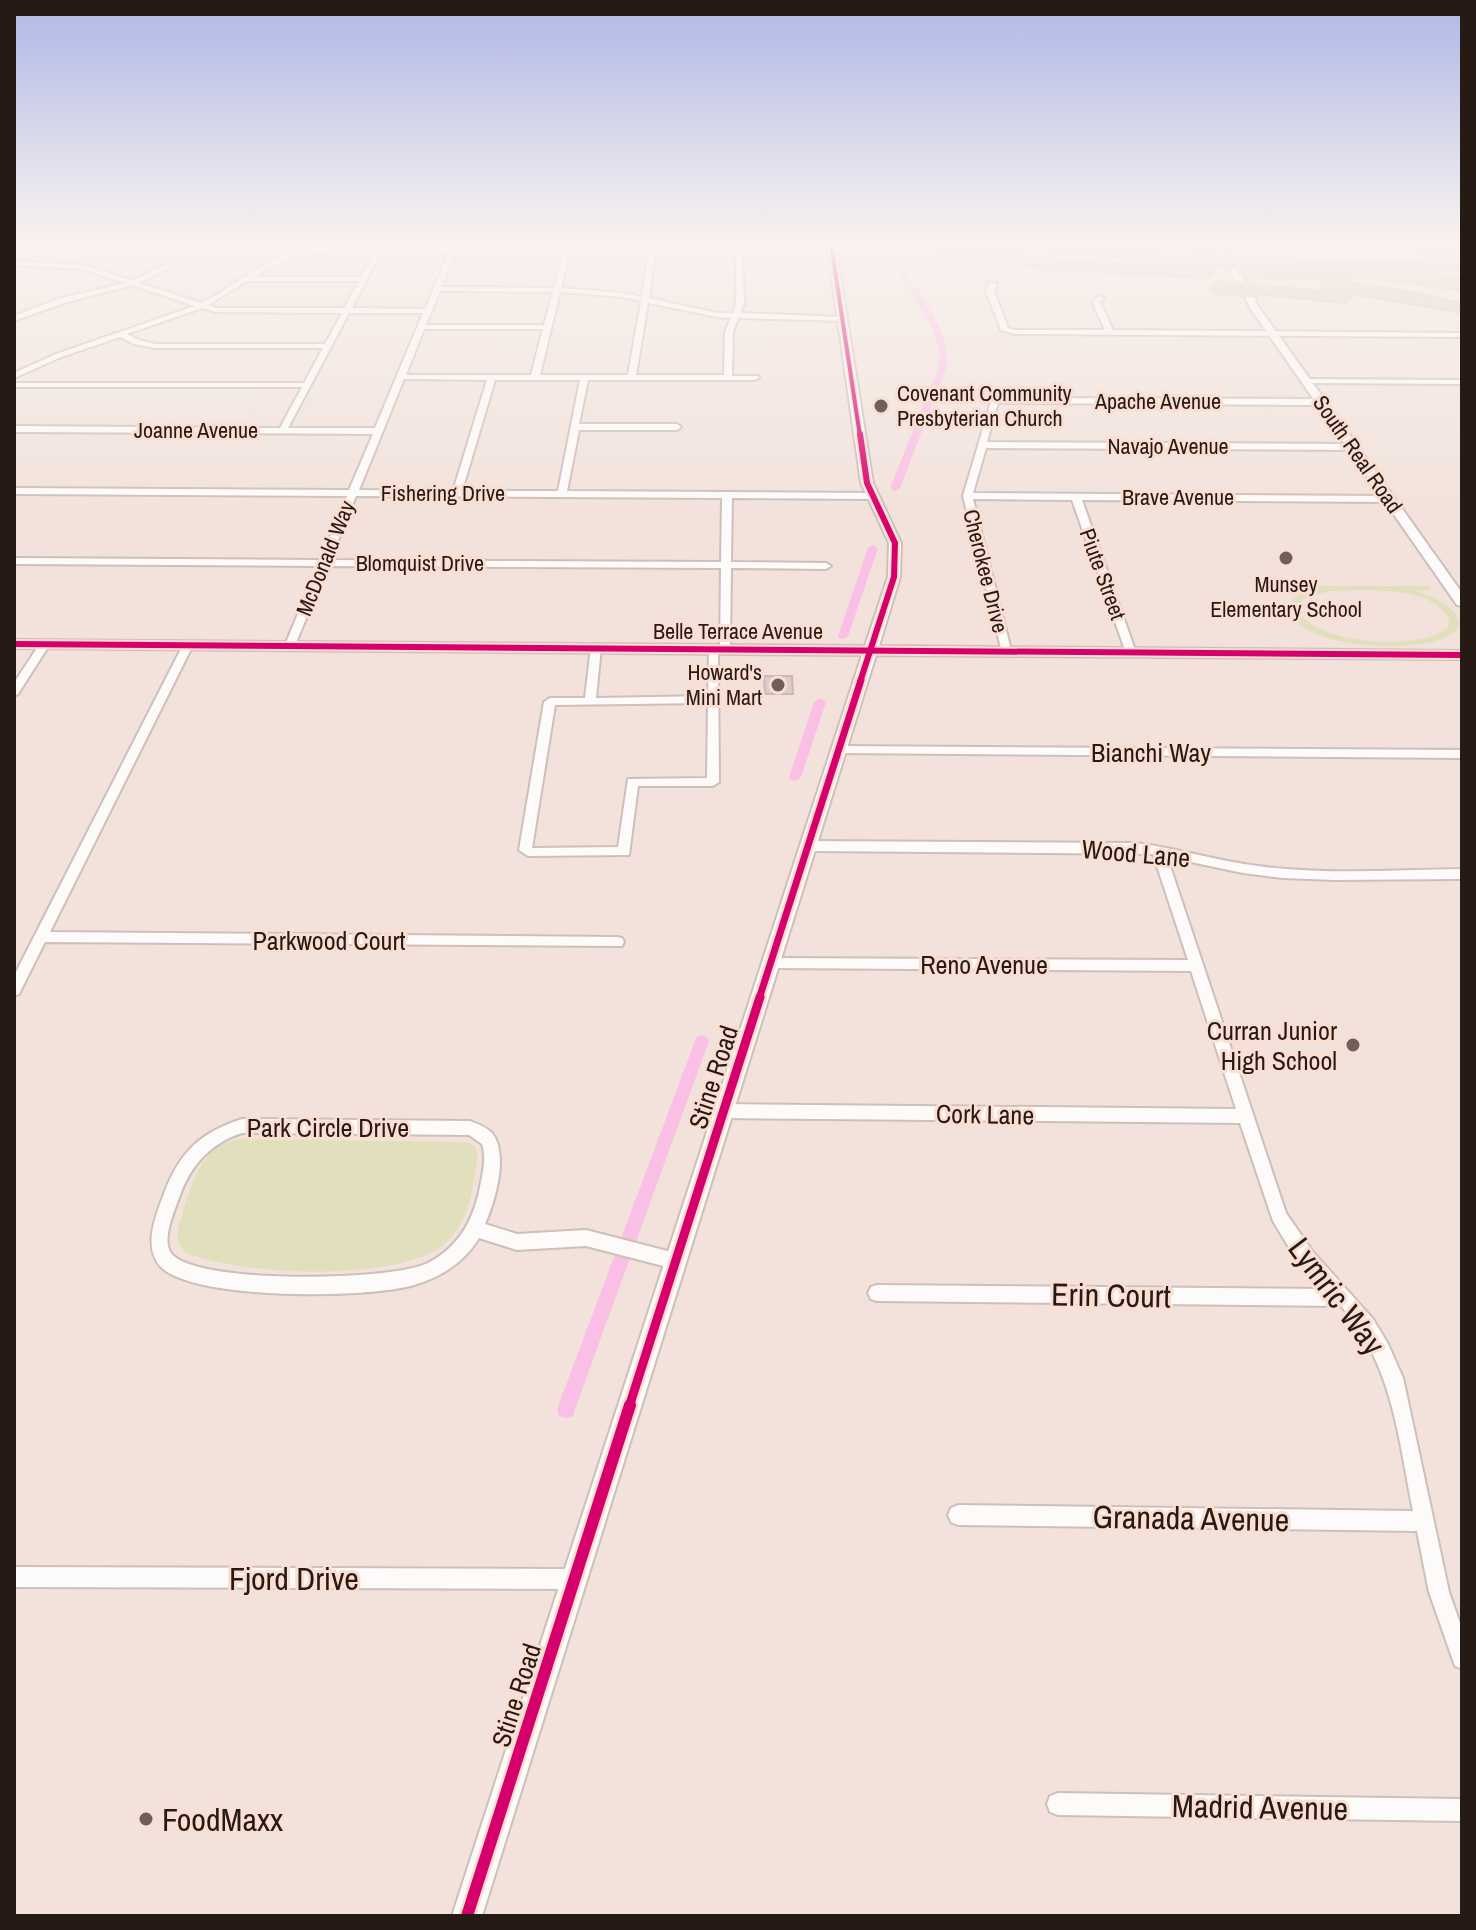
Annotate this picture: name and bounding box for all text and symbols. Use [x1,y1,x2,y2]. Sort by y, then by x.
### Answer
place label: Covenant Community Presbyterian Church [897,378,1071,433]
street label: Apache Avenue [1094,386,1221,416]
street label: South Real Road [1306,389,1410,519]
marker: Covenant Community Presbyterian Church [872,397,890,415]
street label: Joanne Avenue [134,415,258,445]
street label: Navajo Avenue [1107,431,1229,461]
street label: Fishering Drive [381,478,505,508]
street label: Brave Avenue [1122,482,1234,512]
street label: McDonald Way [288,496,362,620]
street label: Cherokee Drive [956,506,1016,636]
street label: Piute Street [1073,524,1133,624]
street label: Blomquist Drive [356,548,484,578]
marker: Munsey Elementary School [1277,549,1295,567]
place label: Munsey Elementary School [1210,569,1362,624]
street label: Belle Terrace Avenue [653,616,823,646]
place label: Howard's Mini Mart [686,657,762,712]
marker: Howard's Mini Mart [769,676,787,694]
street label: Bianchi Way [1091,735,1211,770]
street label: Wood Lane [1080,831,1192,875]
street label: Parkwood Court [253,923,405,958]
street label: Reno Avenue [920,947,1048,982]
place label: Curran Junior High School [1207,1013,1337,1078]
street label: Stine Road [680,1021,746,1133]
marker: Curran Junior High School [1344,1036,1362,1054]
street label: Cork Lane [936,1096,1034,1132]
street label: Park Circle Drive [247,1110,409,1145]
street label: Lymric Way [1279,1229,1395,1363]
street label: Erin Court [1051,1272,1171,1318]
street label: Granada Avenue [1092,1495,1290,1541]
street label: Fjord Drive [229,1557,359,1600]
street label: Stine Road [483,1639,549,1751]
street label: Madrid Avenue [1172,1784,1348,1830]
place label: FoodMaxx [162,1798,283,1841]
marker: FoodMaxx [137,1810,155,1828]

